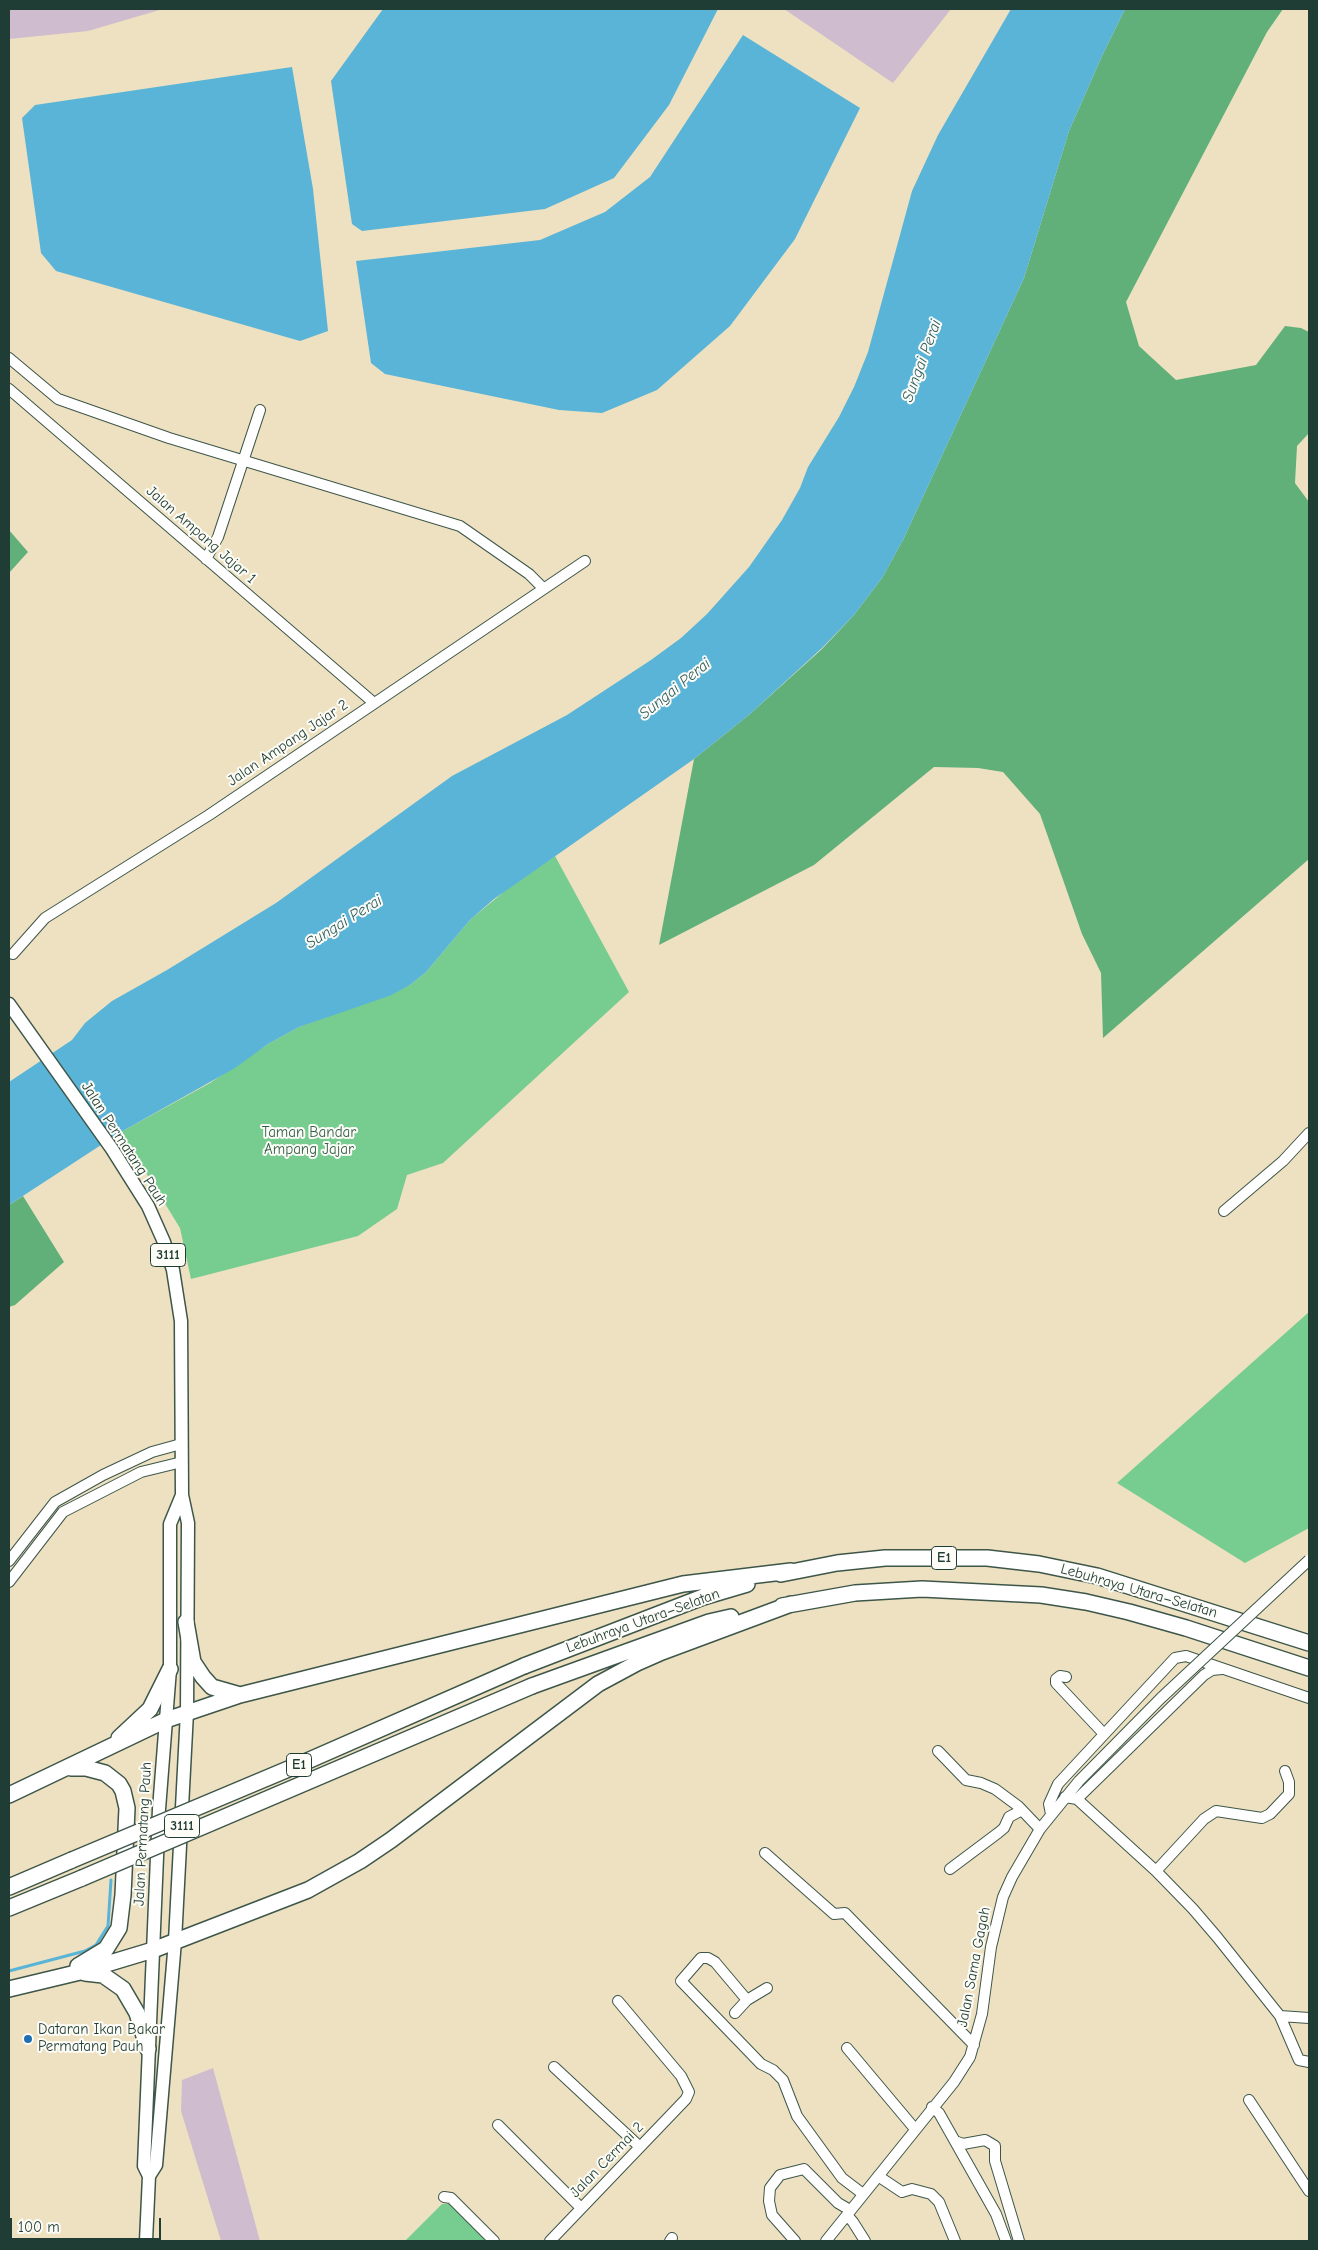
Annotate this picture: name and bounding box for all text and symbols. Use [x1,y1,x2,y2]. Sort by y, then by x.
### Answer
water label: Sungai Perai [898,317,946,405]
street label: Jalan Ampang Jajar 1 [142,482,260,588]
water label: Sungai Perai [635,654,715,724]
street label: Jalan Ampang Jajar 2 [224,696,352,790]
water label: Sungai Perai [302,891,386,953]
street label: Jalan Permatang Pauh [77,1079,171,1209]
park label: Taman Bandar Ampang Jajar [262,1124,356,1159]
road number: 3111 [150,1244,186,1266]
road number: E1 [932,1546,956,1570]
street label: Lebuhraya Utara–Selatan [1059,1560,1219,1622]
street label: Lebuhraya Utara–Selatan [564,1585,722,1657]
road number: E1 [286,1754,312,1776]
street label: Jalan Permatang Pauh [130,1761,156,1907]
road number: 3111 [164,1814,200,1838]
street label: Jalan Sama Gagah [953,1905,995,2029]
place label: Dataran Ikan Bakar Permatang Pauh [38,2021,165,2056]
marker: Dataran Ikan Bakar Permatang Pauh [22,2033,34,2045]
street label: Jalan Cermai 2 [566,2118,648,2202]
scale bar [12,2208,164,2240]
text: 100 m [18,2218,60,2236]

